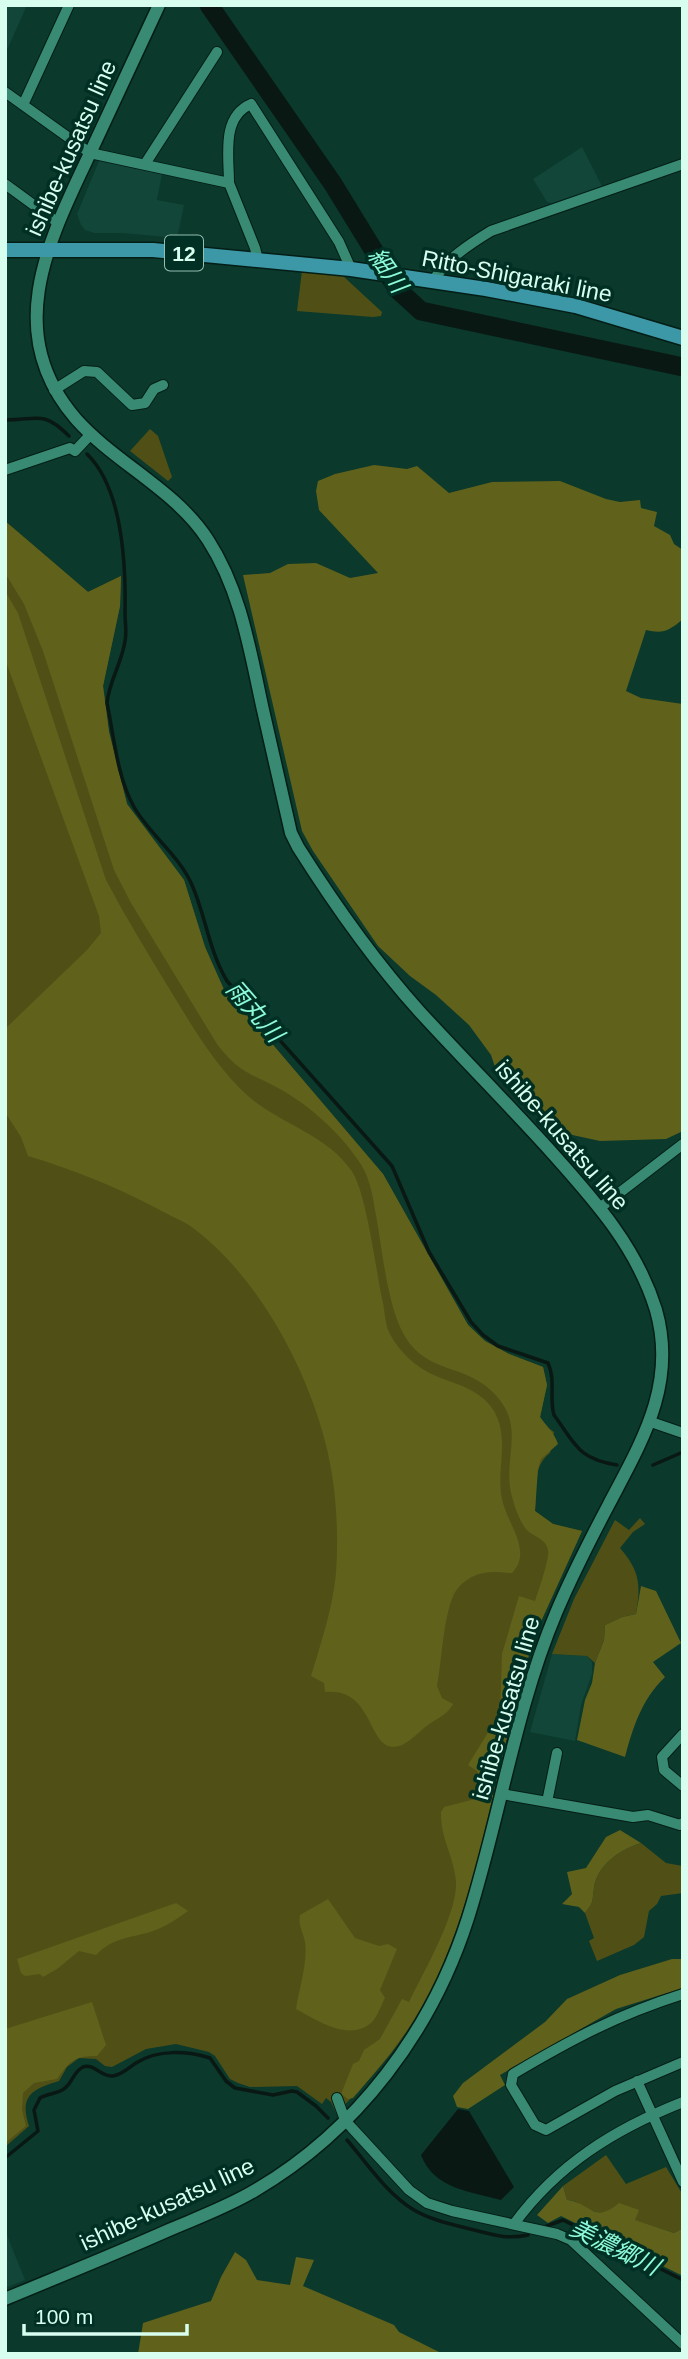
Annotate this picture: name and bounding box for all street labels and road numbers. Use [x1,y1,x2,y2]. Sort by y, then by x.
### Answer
street label: ishibe-kusatsu line [21,56,121,240]
road number: 12 [165,236,203,270]
street label: Ritto-Shigaraki line [420,245,614,307]
street label: ishibe-kusatsu line [490,1055,634,1215]
street label: ishibe-kusatsu line [467,1613,545,1803]
street label: ishibe-kusatsu line [76,2152,258,2256]

